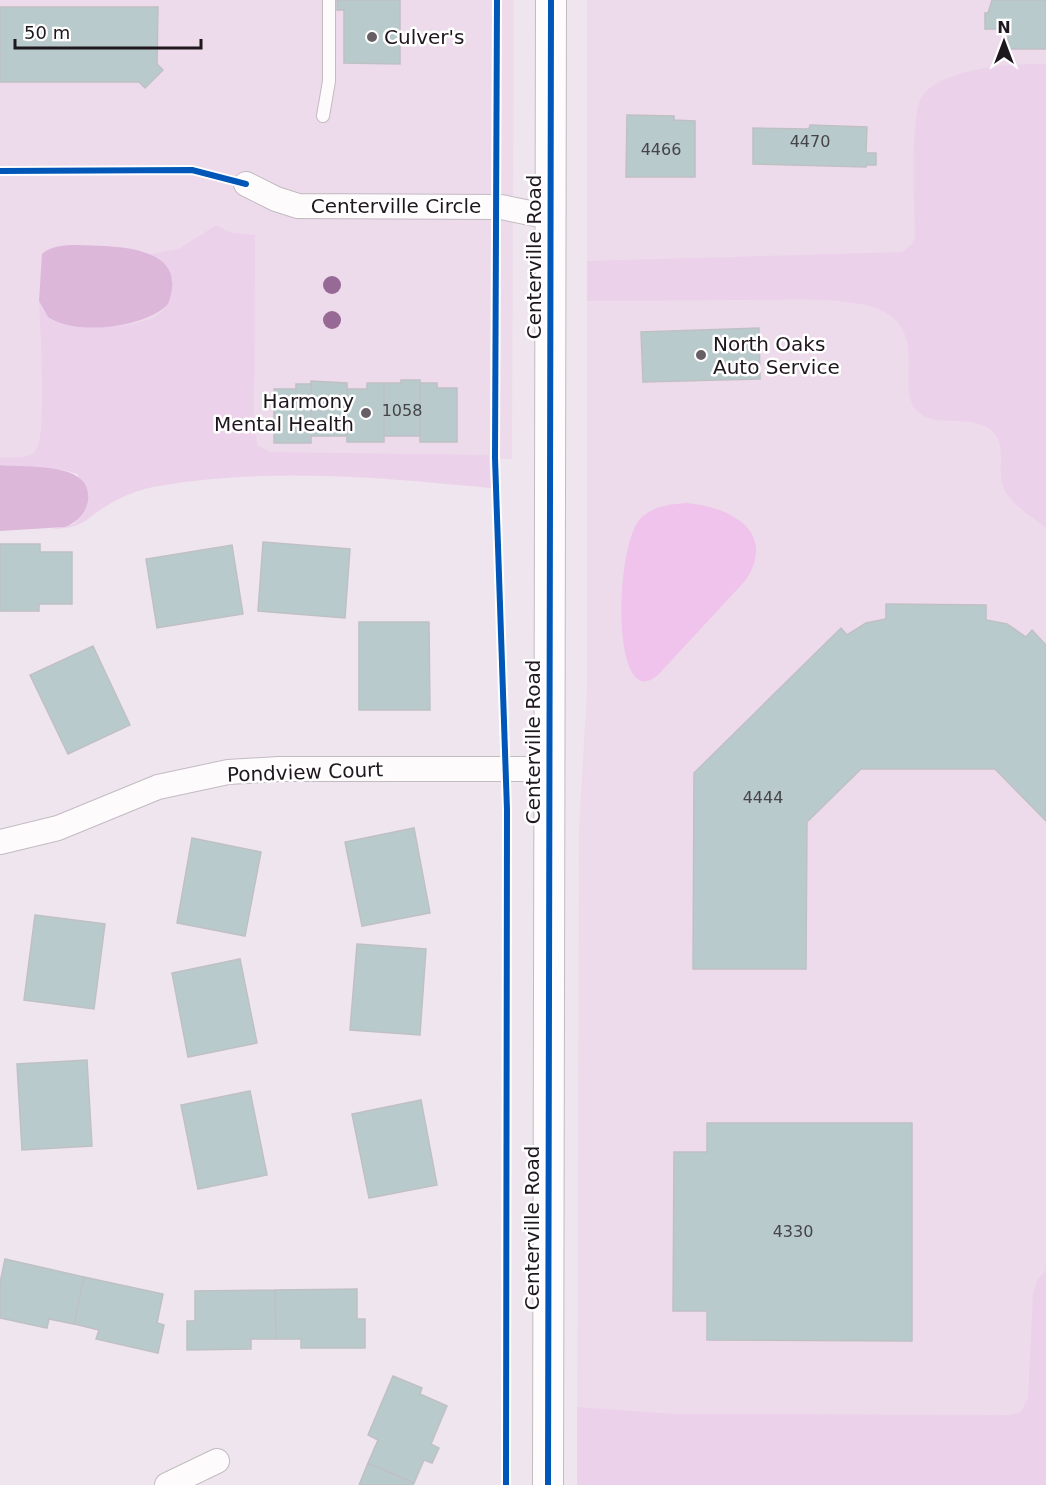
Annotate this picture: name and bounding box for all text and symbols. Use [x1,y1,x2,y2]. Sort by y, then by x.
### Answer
scale bar [15,12,201,50]
north arrow [974,12,1034,72]
text: N [997,18,1011,37]
text: 50 m [24,22,70,43]
place label: Culver's [384,25,464,49]
marker: Culver's [365,30,379,44]
house number: 4470 [790,132,830,151]
house number: 4466 [641,140,681,159]
street label: Centerville Road [522,175,546,339]
street label: Centerville Circle [311,194,481,218]
place label: North Oaks Auto Service [713,332,840,379]
marker: North Oaks Auto Service [694,348,708,362]
place label: Harmony Mental Health [214,389,354,436]
house number: 1058 [382,401,422,420]
marker: Harmony Mental Health [359,406,373,420]
street label: Centerville Road [521,660,545,824]
street label: Pondview Court [226,757,384,787]
house number: 4444 [743,788,783,807]
street label: Centerville Road [520,1146,544,1310]
house number: 4330 [773,1222,813,1241]

